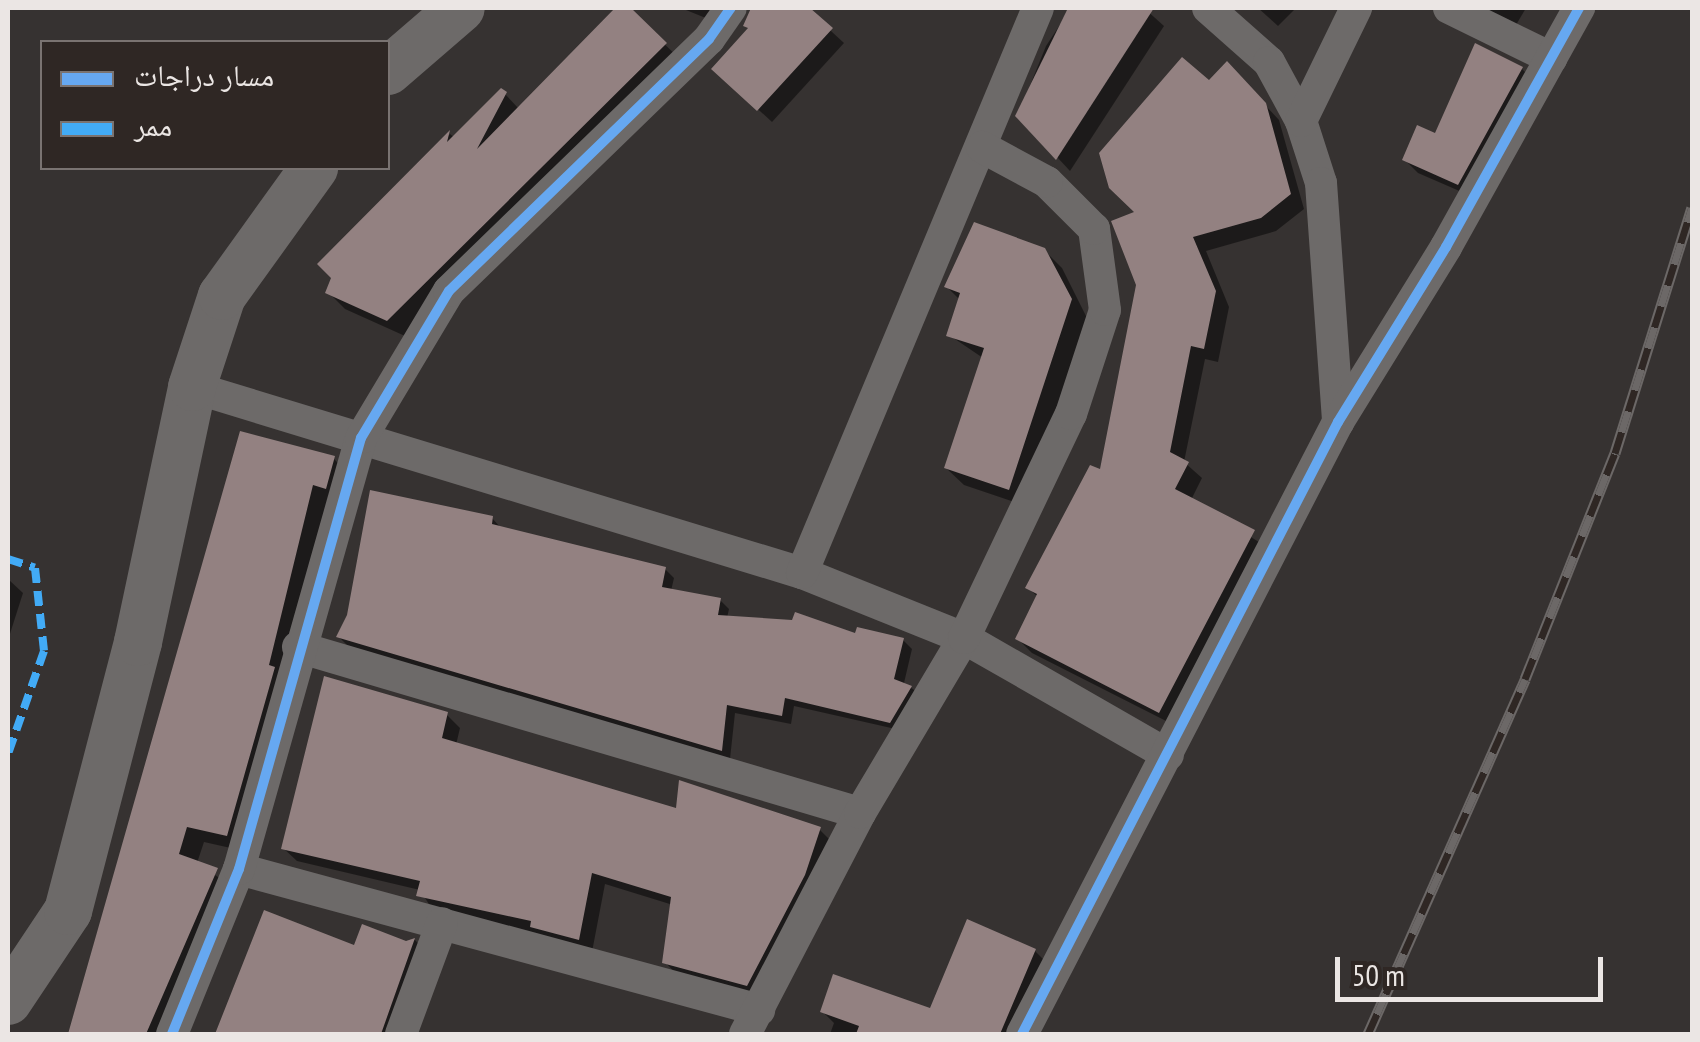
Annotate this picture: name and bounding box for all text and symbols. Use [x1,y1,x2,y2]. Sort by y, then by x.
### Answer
legend [40,40,390,170]
text: مسار دراجات [134,55,274,94]
text: ممر [134,105,172,144]
scale bar [1340,937,1608,999]
text: 50 m [1352,955,1405,994]

